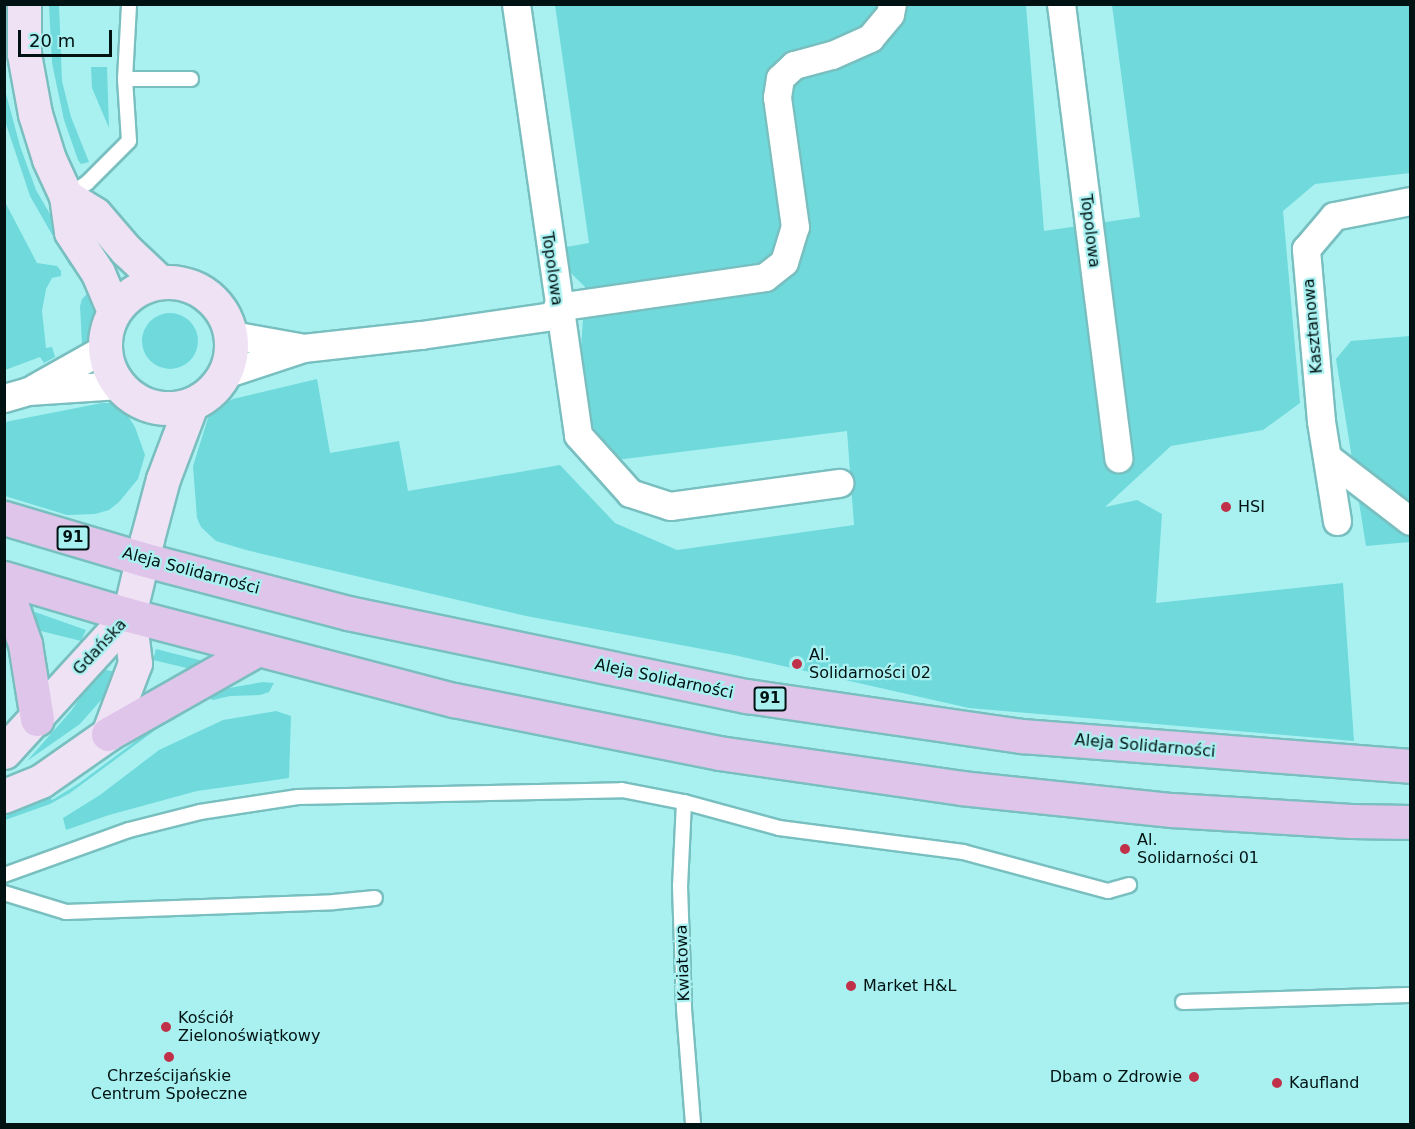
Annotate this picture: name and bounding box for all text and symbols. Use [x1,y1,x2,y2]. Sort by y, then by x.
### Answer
scale bar [21,18,116,56]
text: 20 m [29,30,75,51]
street label: Topolowa [1076,193,1104,269]
street label: Topolowa [537,231,567,307]
street label: Kasztanowa [1299,278,1327,374]
place label: HSI [1238,497,1265,517]
marker: HSI [1219,500,1233,514]
road number: 91 [56,526,90,550]
street label: Aleja Solidarności [120,543,262,599]
street label: Gdańska [69,615,131,679]
place label: Al. Solidarności 02 [809,645,931,683]
street label: Aleja Solidarności [593,655,735,703]
marker: Al. Solidarności 02 [790,657,804,671]
road number: 91 [754,687,786,711]
street label: Aleja Solidarności [1074,730,1216,762]
place label: Al. Solidarności 01 [1137,830,1259,868]
marker: Al. Solidarności 01 [1118,842,1132,856]
street label: Kwiatowa [672,924,694,1002]
place label: Market H&L [863,976,957,996]
marker: Market H&L [844,979,858,993]
place label: Kościół Zielonoświątkowy [178,1008,320,1046]
marker: Kościół Zielonoświątkowy [159,1020,173,1034]
marker: Chrześcijańskie Centrum Społeczne [162,1050,176,1064]
place label: Chrześcijańskie Centrum Społeczne [91,1066,247,1104]
place label: Dbam o Zdrowie [1050,1067,1182,1087]
marker: Dbam o Zdrowie [1187,1070,1201,1084]
place label: Kaufland [1289,1073,1359,1093]
marker: Kaufland [1270,1076,1284,1090]

